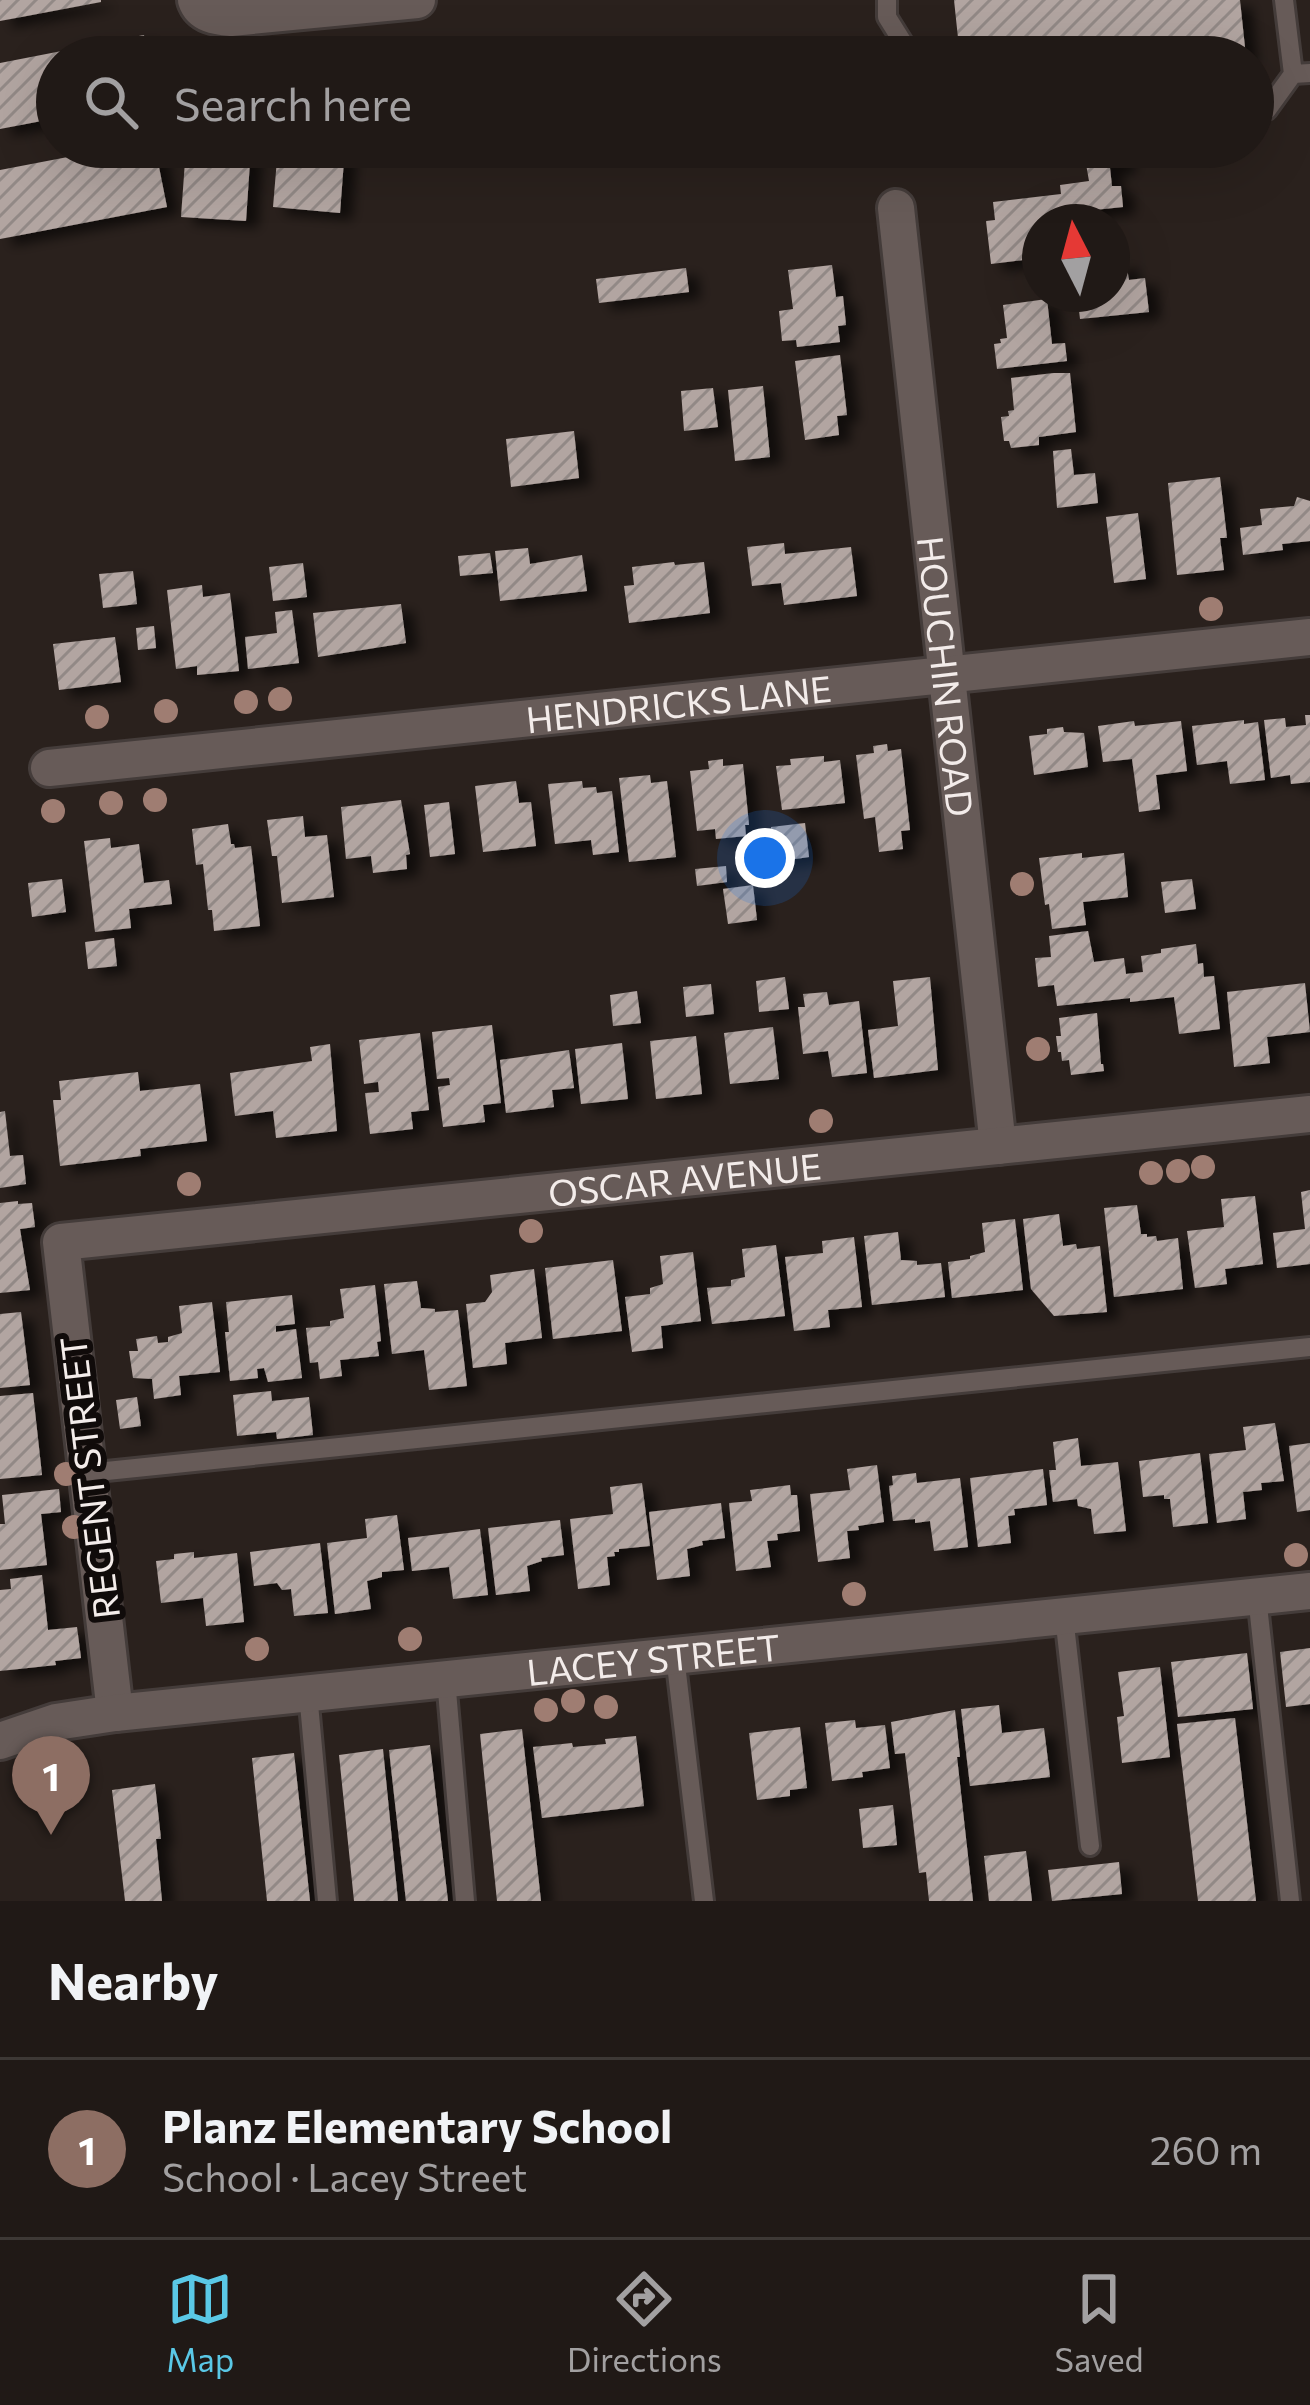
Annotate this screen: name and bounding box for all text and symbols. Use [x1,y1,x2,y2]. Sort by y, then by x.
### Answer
search box [36,36,1274,168]
icon: search [78,69,144,135]
text: Search here [174,75,412,130]
north arrow [1022,204,1130,312]
street label: HOUCHIN ROAD [910,534,984,819]
street label: HENDRICKS LANE [524,665,834,740]
your location [735,828,795,888]
street label: OSCAR AVENUE [546,1142,823,1214]
street label: REGENT STREET [49,1334,127,1622]
street label: LACEY STREET [525,1623,782,1693]
pin: 1 [12,1736,90,1835]
text: Nearby [48,1948,218,2011]
text: Planz Elementary School [162,2097,672,2152]
text: 1 [78,2125,96,2173]
text: 260 m [1150,2125,1262,2173]
text: School · Lacey Street [162,2152,527,2200]
tab: Map [166,2266,234,2379]
tab: Directions [567,2266,722,2379]
tab: Saved [1055,2266,1144,2379]

